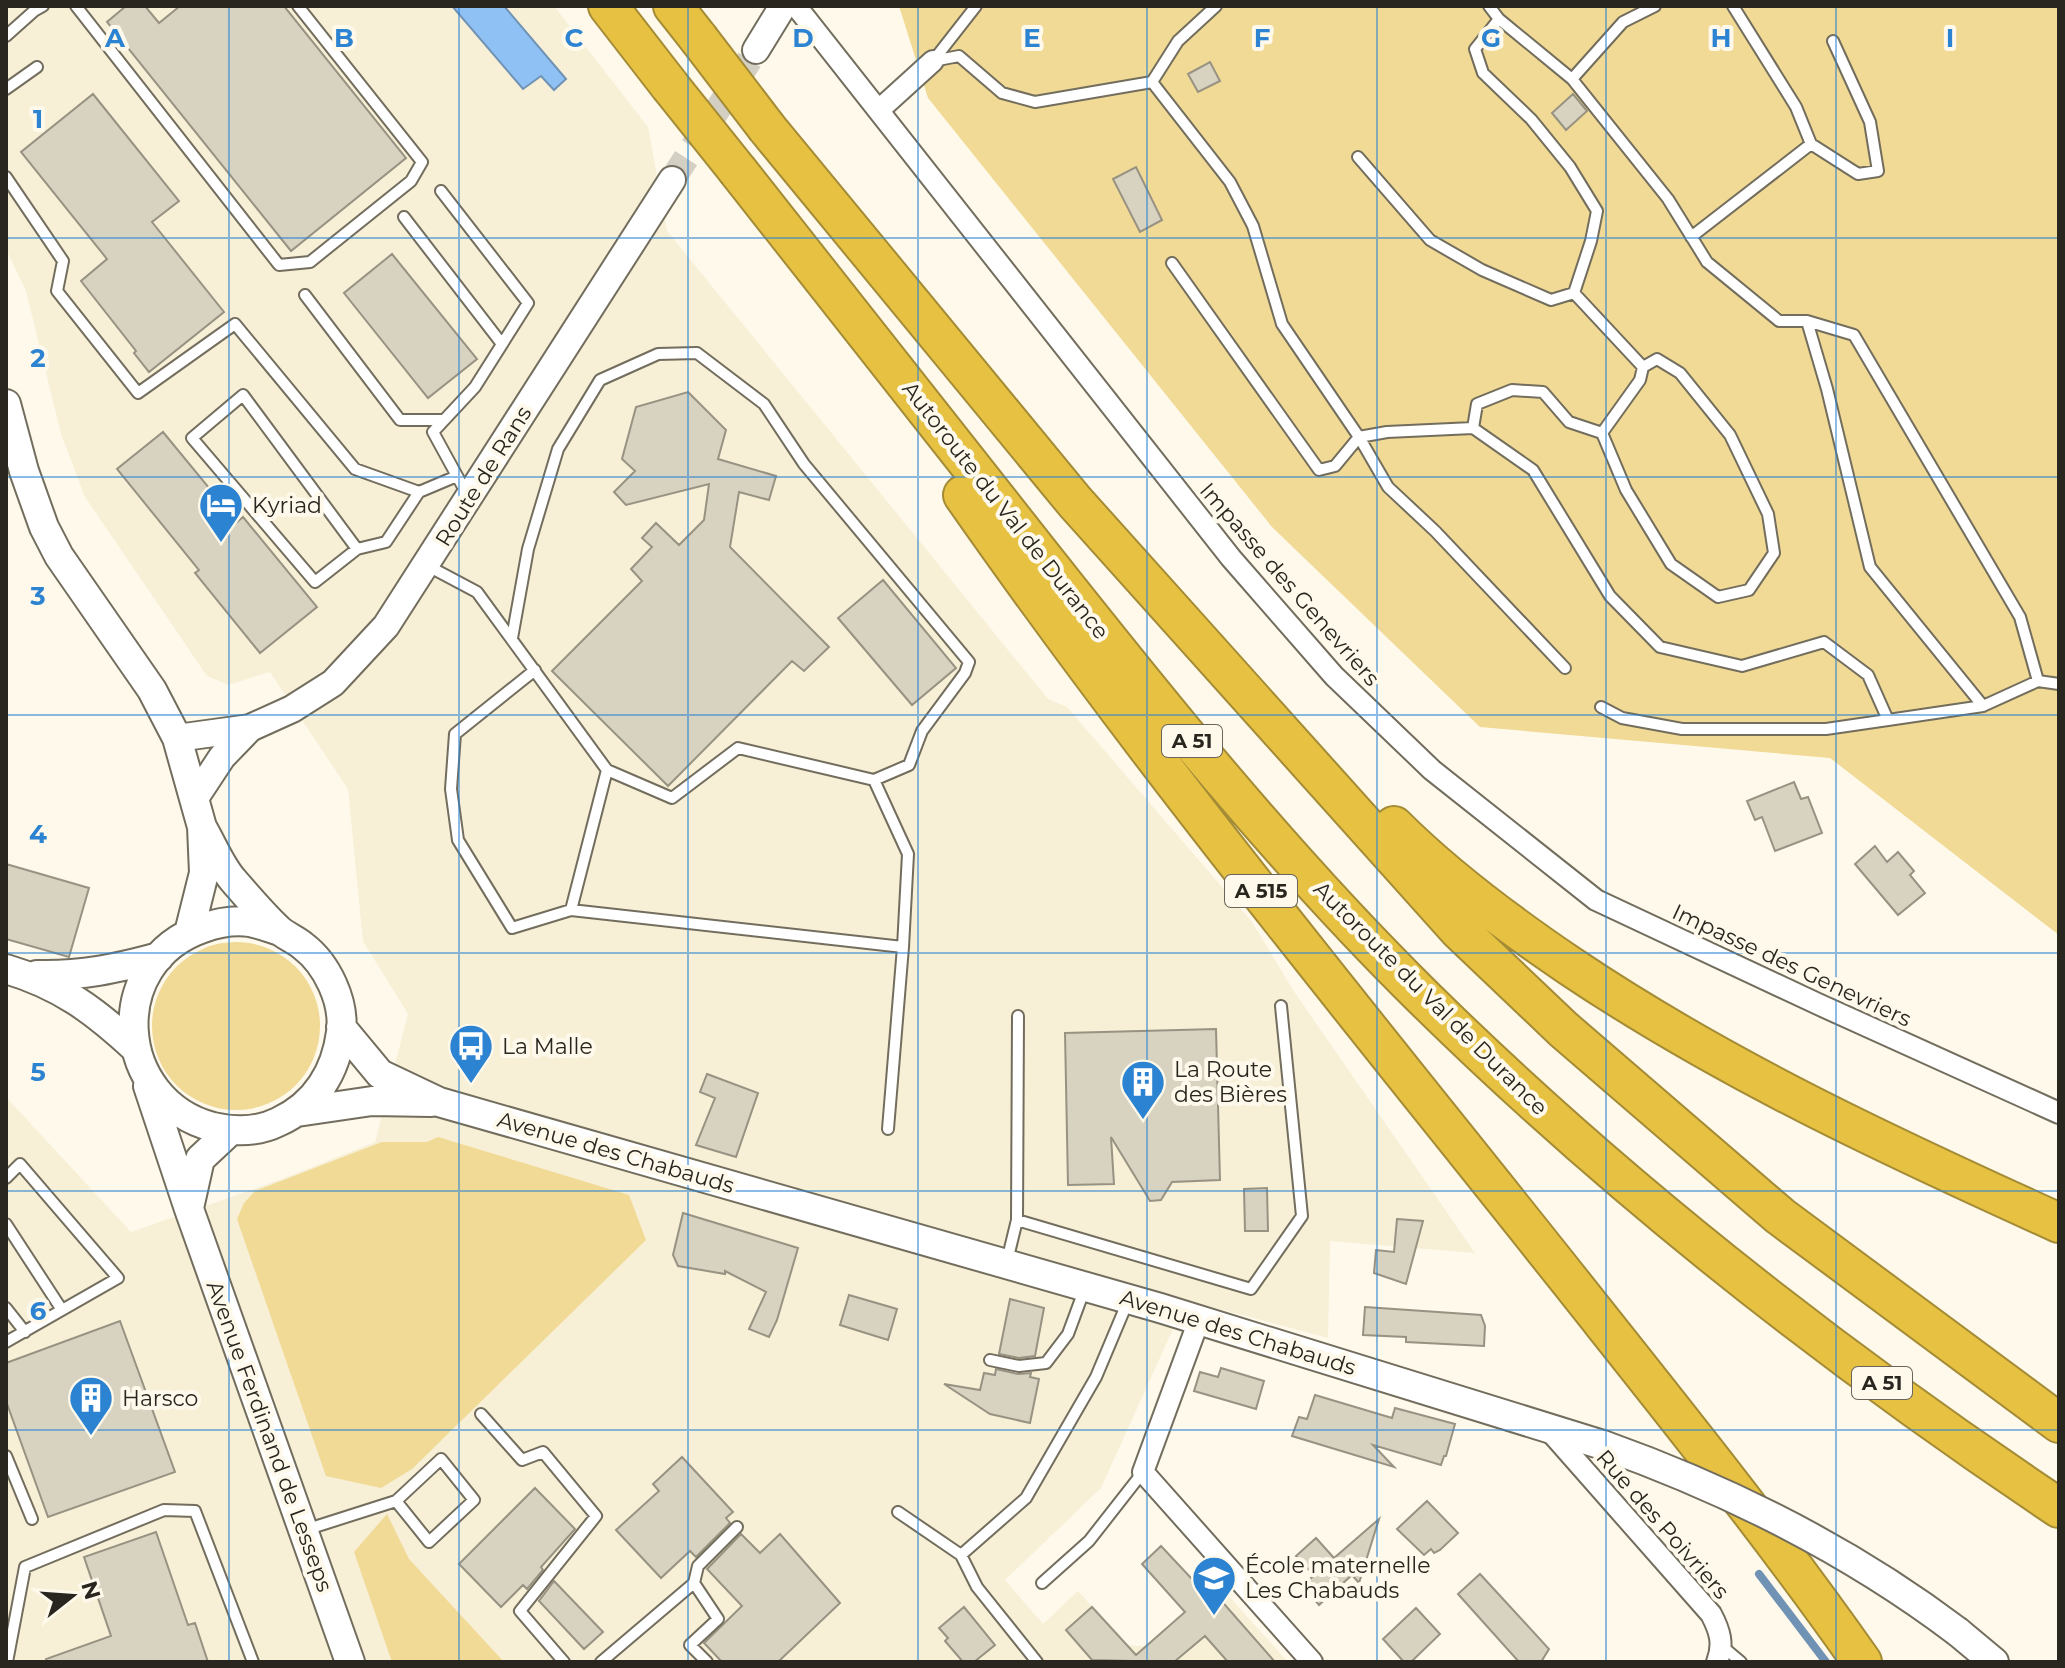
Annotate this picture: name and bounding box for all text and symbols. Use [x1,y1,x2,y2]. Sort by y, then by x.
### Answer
text: A [104,22,126,54]
text: B [334,22,354,54]
text: C [565,22,584,54]
text: D [792,22,814,54]
text: E [1023,22,1041,54]
text: F [1254,22,1270,54]
text: G [1481,22,1501,54]
text: H [1710,22,1732,54]
text: I [1946,22,1954,54]
text: 1 [33,103,43,135]
text: 2 [30,342,46,374]
street label: Autoroute du Val de Durance [897,376,1115,645]
street label: Route de Rans [429,401,538,551]
street label: Impasse des Genevriers [1194,477,1385,692]
hotel icon: Kyriad [197,481,245,544]
place label: Kyriad [252,492,322,519]
text: 3 [29,580,46,612]
road number: A 51 [1162,725,1222,757]
text: 4 [29,818,47,850]
road number: A 515 [1225,875,1297,907]
street label: Autoroute du Val de Durance [1308,876,1553,1121]
street label: Impasse des Genevriers [1668,898,1916,1033]
bus stop icon: La Malle [447,1022,495,1085]
place label: La Malle [502,1033,593,1060]
text: 5 [30,1056,46,1088]
place label: La Route des Bières [1174,1056,1287,1108]
building icon: La Route des Bières [1119,1058,1167,1121]
street label: Avenue des Chabauds [494,1106,738,1199]
street label: Avenue Ferdinand de Lesseps [201,1277,339,1596]
street label: Avenue des Chabauds [1117,1284,1359,1381]
text: 6 [30,1295,47,1327]
road number: A 51 [1852,1367,1912,1399]
building icon: Harsco [67,1374,115,1437]
place label: Harsco [122,1385,198,1412]
street label: Rue des Poivriers [1590,1444,1735,1605]
place label: École maternelle Les Chabauds [1245,1552,1431,1604]
school or university icon: École maternelle Les Chabauds [1190,1554,1238,1617]
north arrow [32,1556,112,1636]
text: N [75,1578,106,1603]

